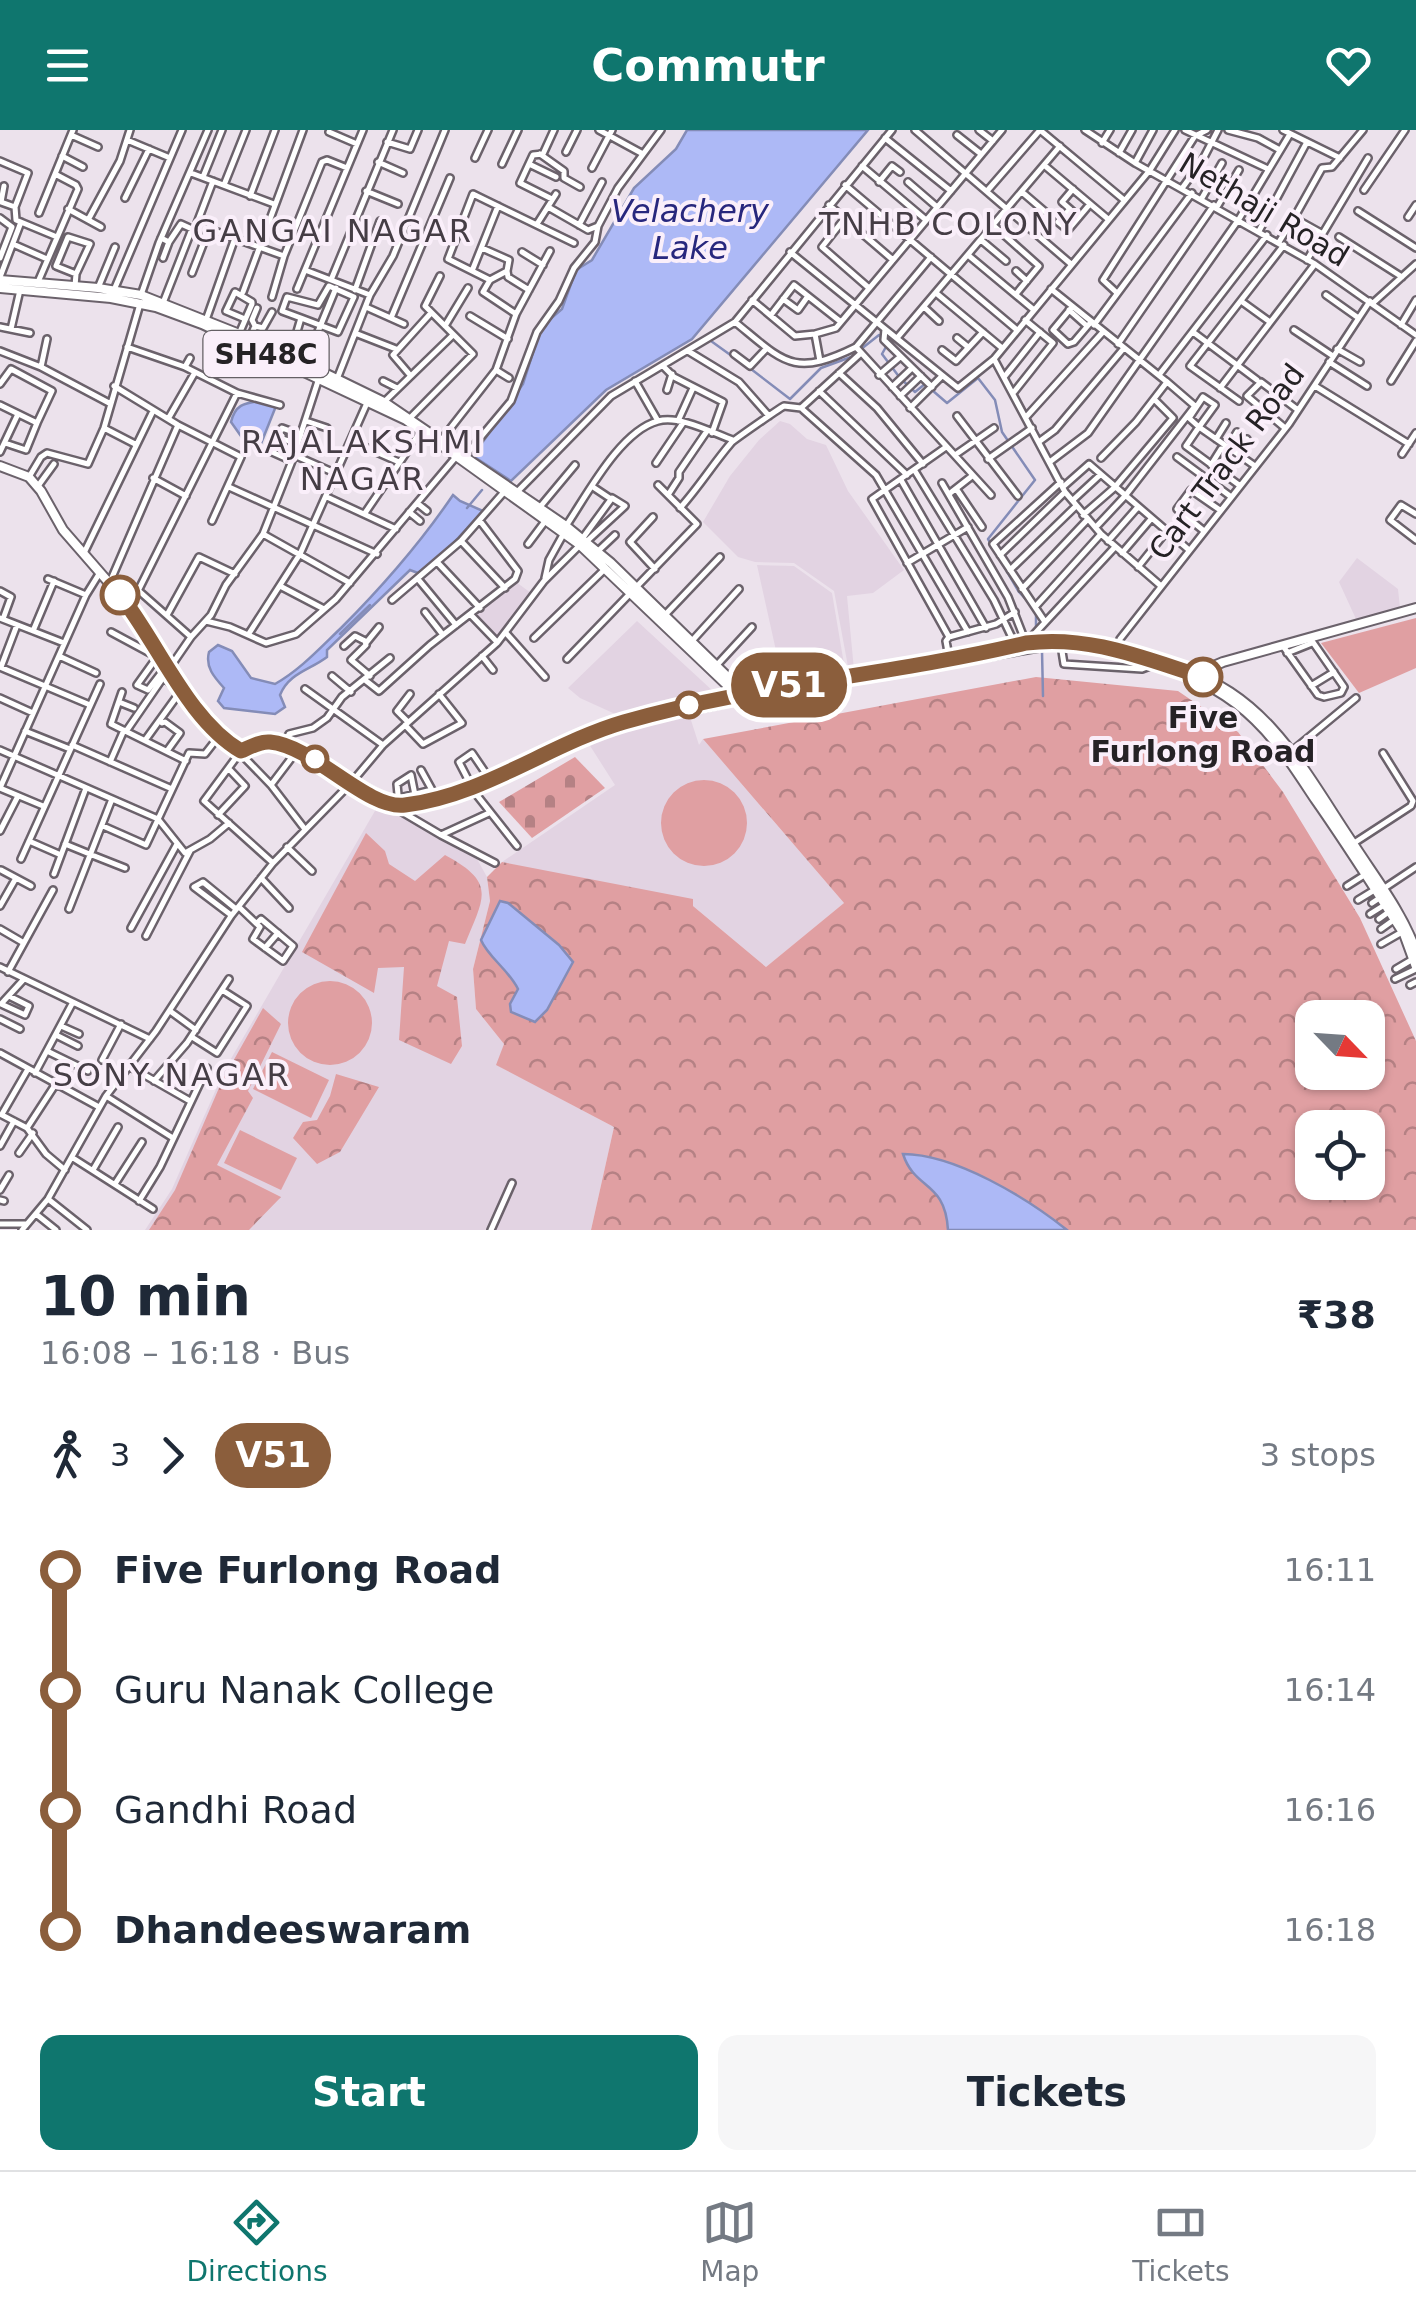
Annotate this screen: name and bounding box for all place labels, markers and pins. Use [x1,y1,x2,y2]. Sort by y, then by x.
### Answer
unlabelled marker [101,576,139,614]
marker: Five Furlong Road [1184,658,1222,696]
unlabelled marker [676,692,702,718]
place label: Five Furlong Road [1091,700,1315,769]
unlabelled marker [302,746,328,772]

